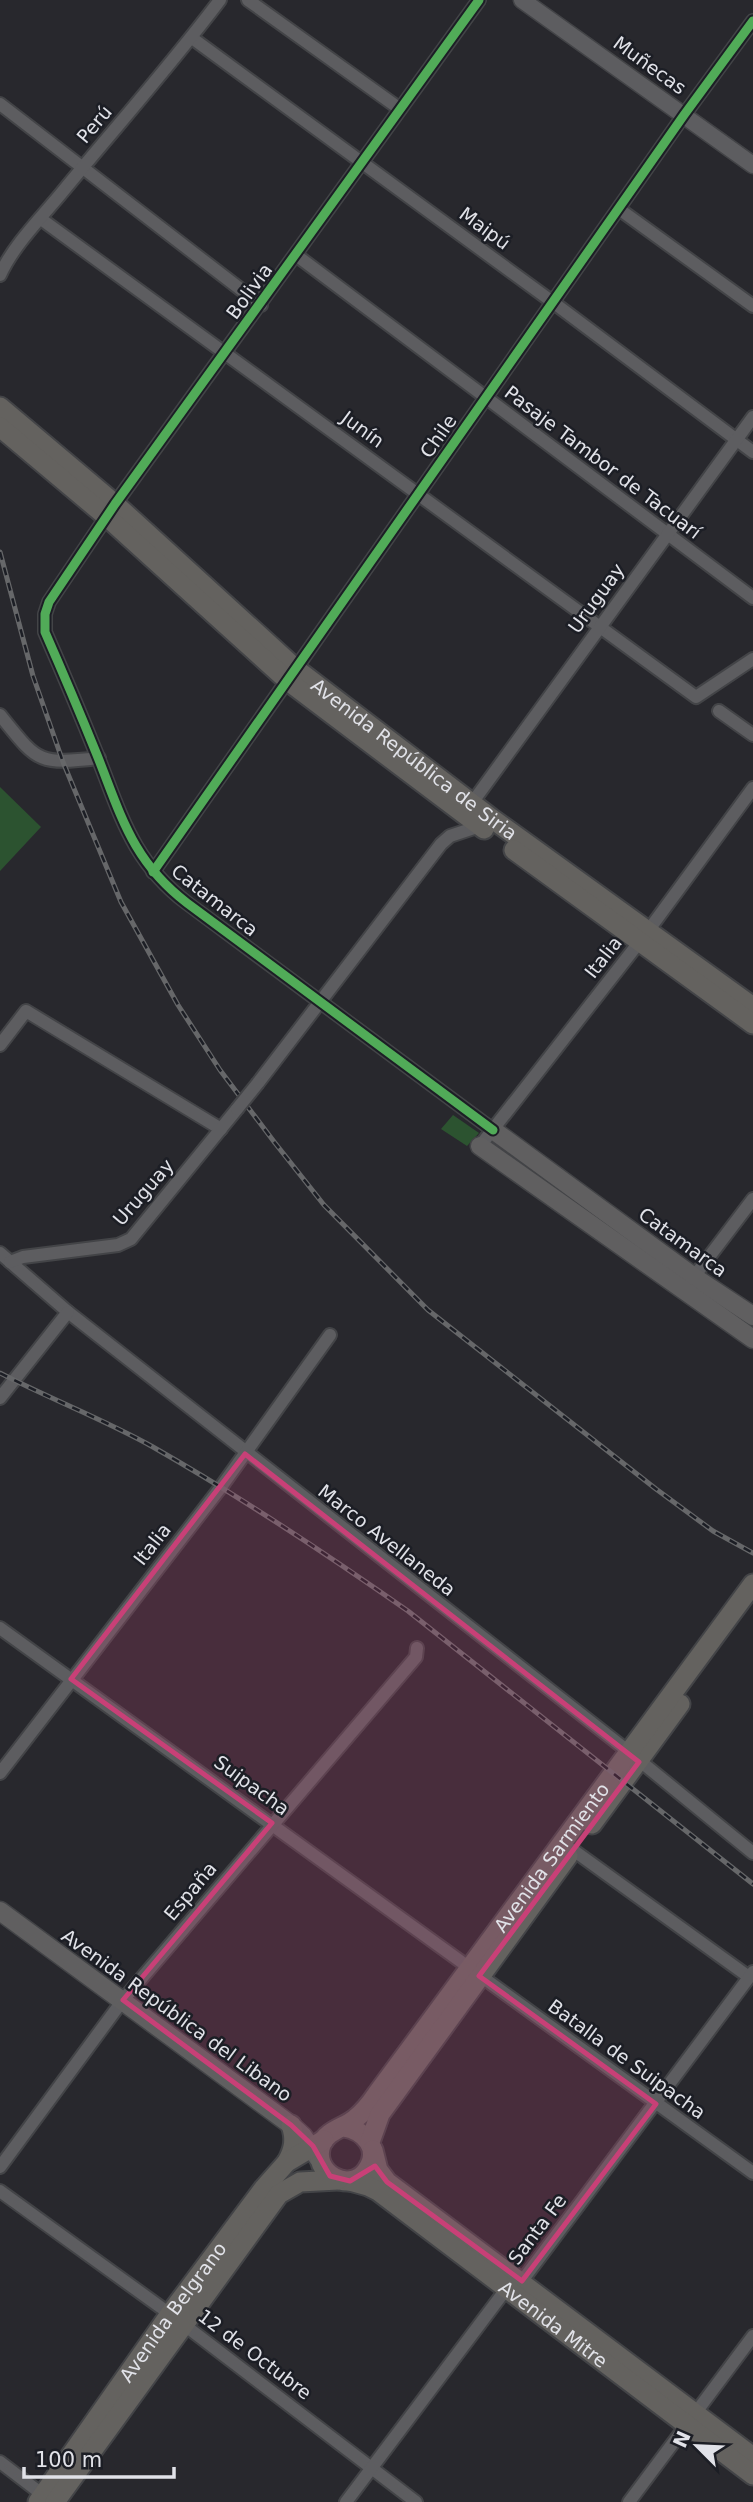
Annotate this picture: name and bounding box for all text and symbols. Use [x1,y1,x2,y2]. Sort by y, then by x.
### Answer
street label: Muñecas [609,31,691,99]
street label: Perú [72,101,116,147]
street label: Maipú [455,202,515,254]
street label: Bolivia [221,259,277,323]
street label: Pasaje Tambor de Tacuarí [501,381,706,543]
street label: Junín [337,406,388,452]
street label: Chile [415,410,461,462]
street label: Uruguay [563,559,629,637]
street label: Avenida República de Siria [307,674,521,844]
street label: Catamarca [167,859,263,941]
street label: Italia [580,932,626,982]
street label: Uruguay [108,1154,178,1230]
street label: Catamarca [635,1203,731,1281]
street label: Marco Avellaneda [314,1480,460,1600]
street label: Italia [129,1519,175,1569]
street label: Suipacha [210,1750,294,1820]
street label: Avenida Sarmiento [489,1779,614,1936]
street label: España [159,1857,221,1925]
street label: Avenida República del Libano [58,1924,296,2106]
street label: Batalla de Suipacha [544,1995,710,2123]
street label: Santa Fe [503,2189,571,2269]
street label: Avenida Belgrano [115,2238,231,2386]
street label: Avenida Mitre [495,2276,612,2372]
street label: 12 de Octubre [194,2304,316,2404]
north arrow [662,2411,732,2481]
text: N [668,2427,695,2451]
scale bar [24,2436,175,2480]
text: 100 m [35,2448,102,2472]

